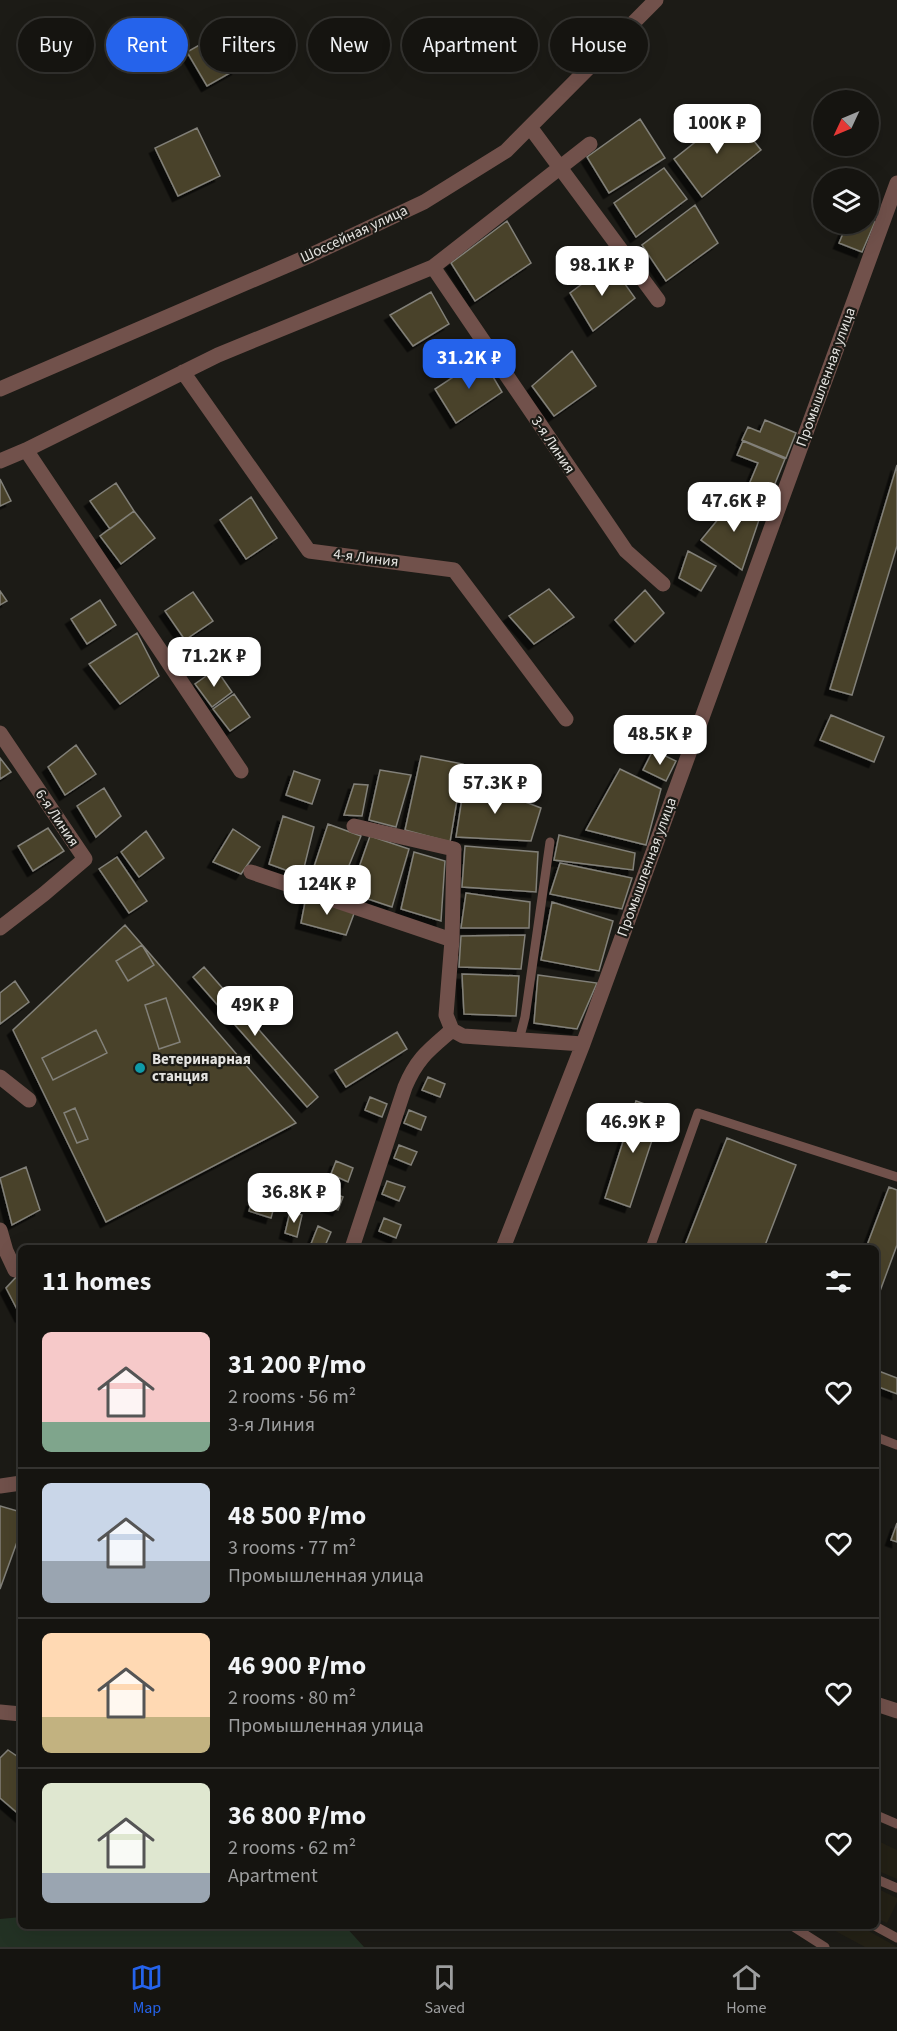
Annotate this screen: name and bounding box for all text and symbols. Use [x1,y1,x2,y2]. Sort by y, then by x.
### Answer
chip: Buy [18,18,94,72]
chip: Rent [106,18,188,72]
chip: Filters [200,18,296,72]
chip: New [308,18,390,72]
chip: Apartment [402,18,538,72]
chip: House [550,18,648,72]
north arrow [813,90,879,156]
map controls [813,90,879,234]
pin: 100K ₽ [668,104,766,155]
text: 100K ₽ [688,109,746,137]
button: layers [813,168,879,234]
street label: Шоссейная улица [297,200,411,268]
pin: 98.1K ₽ [547,246,657,297]
text: 98.1K ₽ [570,251,634,279]
street label: Промышленная улица [791,304,861,450]
pin: 31.2K ₽ [414,339,524,390]
text: 31.2K ₽ [437,344,501,372]
street label: 3-я Линия [526,412,580,478]
pin: 47.6K ₽ [679,482,789,533]
text: 47.6K ₽ [702,487,766,515]
street label: 4-я Линия [332,544,400,572]
pin: 71.2K ₽ [159,637,269,688]
text: 71.2K ₽ [182,642,246,670]
pin: 48.5K ₽ [605,715,715,766]
text: 48.5K ₽ [628,720,692,748]
pin: 57.3K ₽ [440,764,550,815]
text: 57.3K ₽ [463,769,527,797]
street label: 6-я Линия [30,785,84,851]
street label: Промышленная улица [612,794,682,940]
pin: 124K ₽ [278,865,376,916]
text: 124K ₽ [298,870,356,898]
pin: 49K ₽ [213,986,297,1037]
text: 49K ₽ [231,991,279,1019]
place label: Ветеринарная станция [152,1049,251,1087]
marker: Ветеринарная станция [133,1061,147,1075]
pin: 46.9K ₽ [578,1103,688,1154]
text: 46.9K ₽ [601,1108,665,1136]
pin: 36.8K ₽ [239,1173,349,1224]
text: 36.8K ₽ [262,1178,326,1206]
text: 11 homes [42,1263,151,1300]
icon: filters [822,1265,855,1298]
text: 31 200 ₽/mo [228,1346,366,1383]
icon: home [90,1356,162,1428]
icon: heart [822,1376,855,1409]
text: 2 rooms · 56 m² [228,1383,356,1411]
text: 3-я Линия [228,1411,315,1439]
text: 48 500 ₽/mo [228,1497,366,1534]
icon: home [90,1507,162,1579]
icon: heart [822,1527,855,1560]
text: 3 rooms · 77 m² [228,1534,356,1562]
text: Промышленная улица [228,1562,424,1590]
text: 46 900 ₽/mo [228,1647,366,1684]
icon: home [90,1657,162,1729]
icon: heart [822,1677,855,1710]
text: 2 rooms · 80 m² [228,1684,356,1712]
text: Промышленная улица [228,1712,424,1740]
text: 36 800 ₽/mo [228,1797,366,1834]
icon: home [90,1807,162,1879]
icon: heart [822,1827,855,1860]
text: 2 rooms · 62 m² [228,1834,356,1862]
text: Apartment [228,1862,318,1890]
tab: Map [130,1961,163,2019]
tab: Saved [424,1961,465,2019]
tab: Home [726,1961,767,2019]

